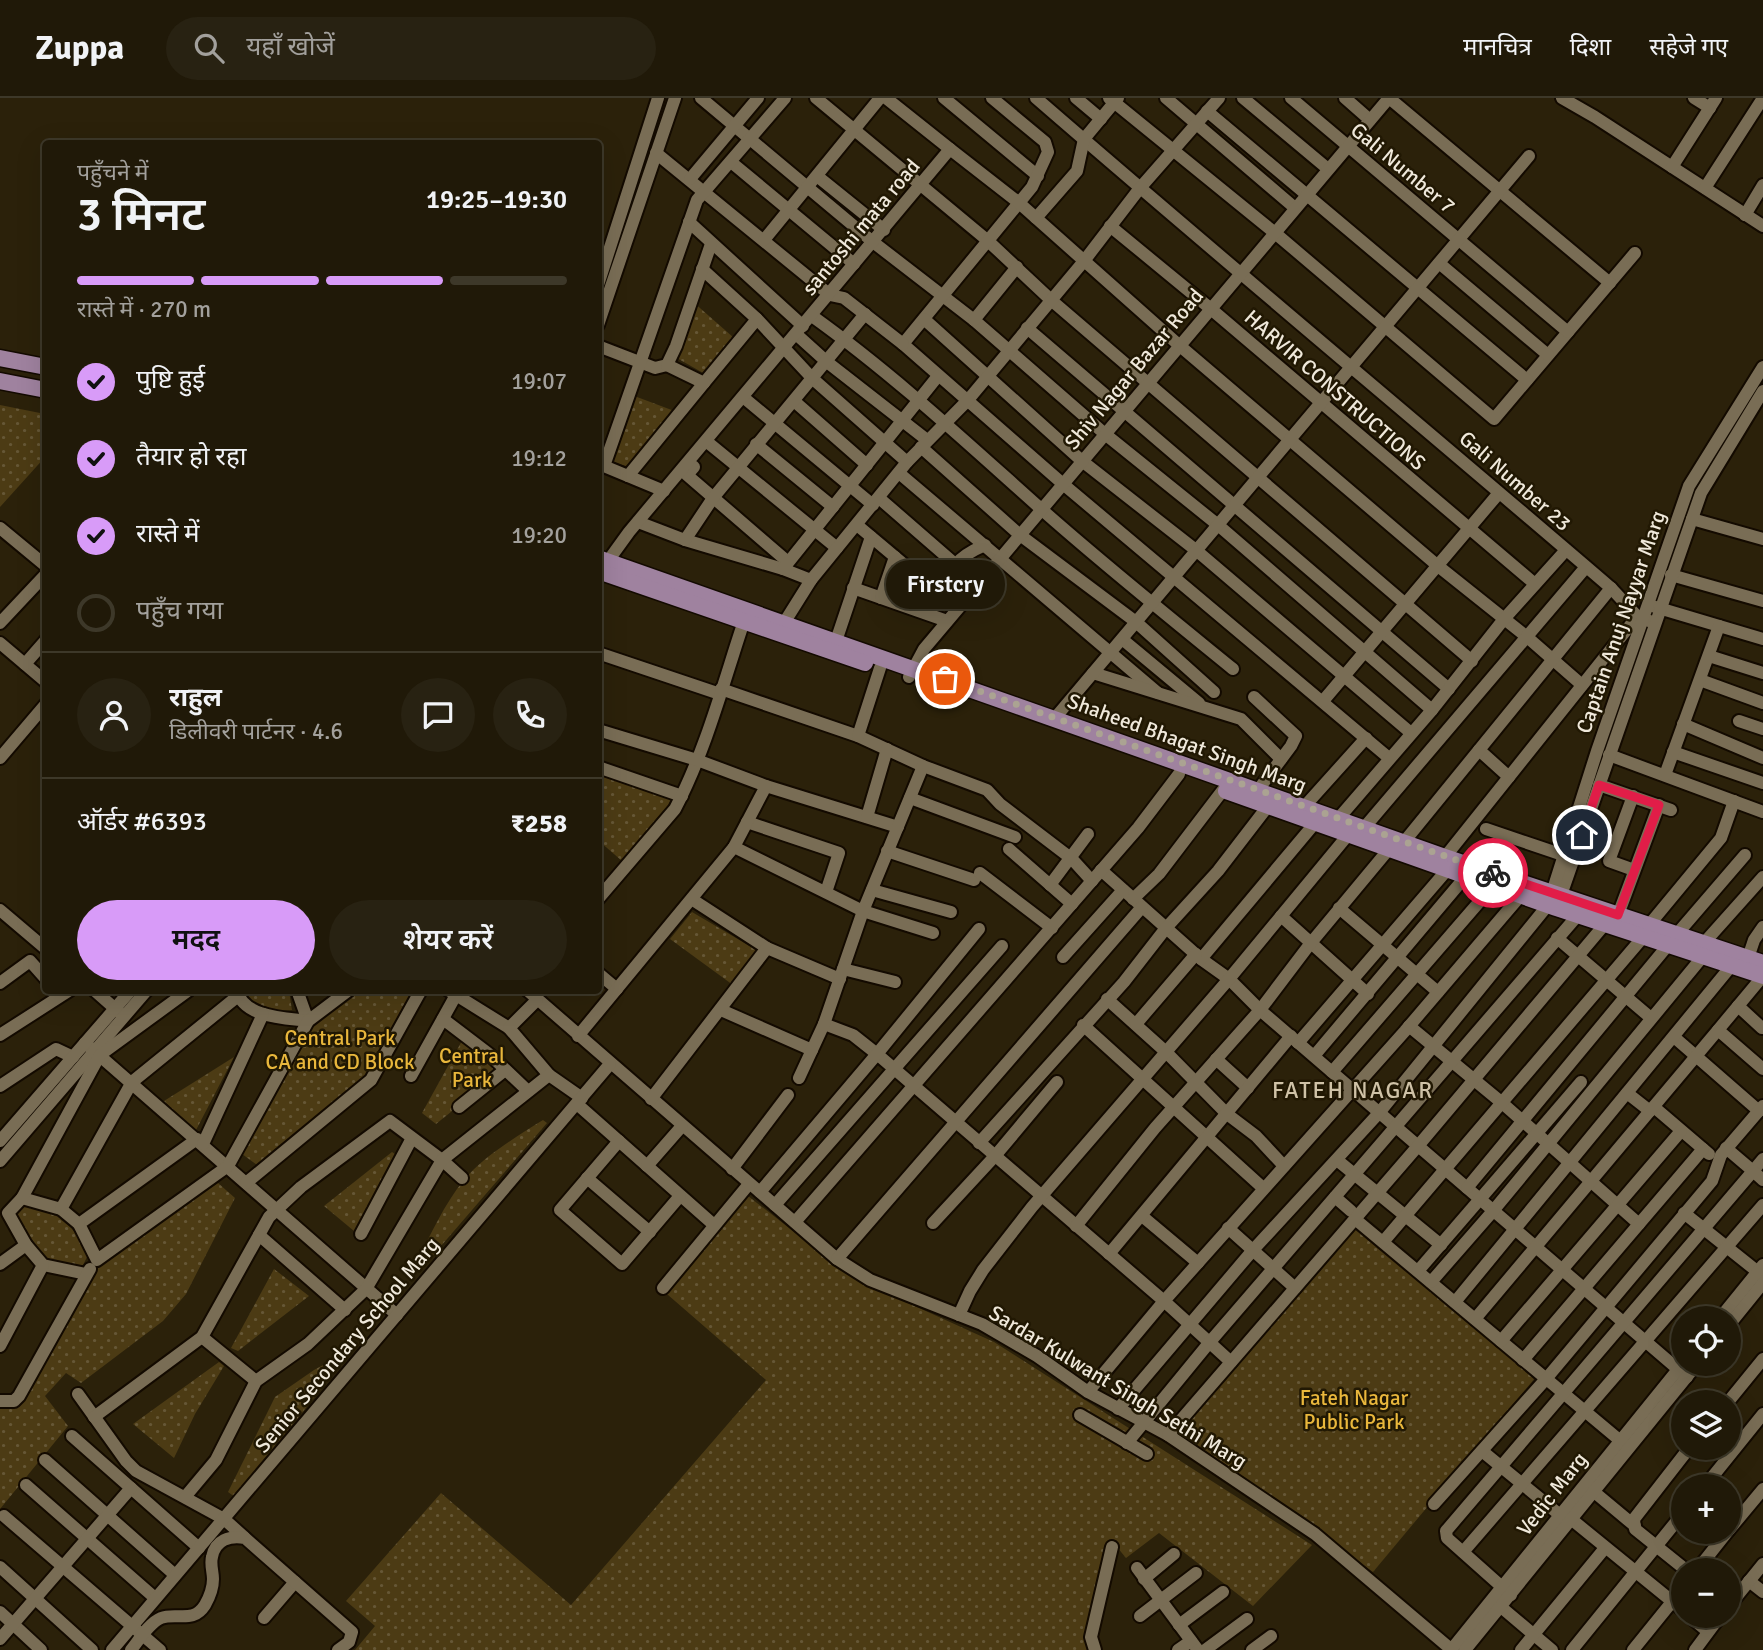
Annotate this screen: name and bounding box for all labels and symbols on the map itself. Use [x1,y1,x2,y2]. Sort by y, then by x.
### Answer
street label: Gali Number 7 [1346,117,1460,219]
street label: santoshi mata road [796,154,926,300]
street label: Shiv Nagar Bazar Road [1059,283,1209,455]
street label: HARVIR CONSTRUCTIONS [1239,304,1431,476]
street label: Gali Number 23 [1454,425,1576,537]
street label: Captain Anuj Nayyar Marg [1571,507,1671,737]
callout: Firstcry [886,560,1004,609]
pin [915,649,975,709]
street label: Shaheed Bhagat Singh Marg [1064,688,1310,798]
pin [1552,805,1612,865]
courier [1458,838,1528,908]
park label: Central Park CA and CD Block [266,1025,415,1075]
park label: Central Park [439,1043,505,1093]
district label: FATEH NAGAR [1272,1076,1434,1105]
street label: Senior Secondary School Marg [249,1232,445,1458]
street label: Sardar Kulwant Singh Sethi Marg [984,1300,1252,1474]
park label: Fateh Nagar Public Park [1300,1385,1409,1435]
street label: Vedic Marg [1511,1447,1593,1541]

